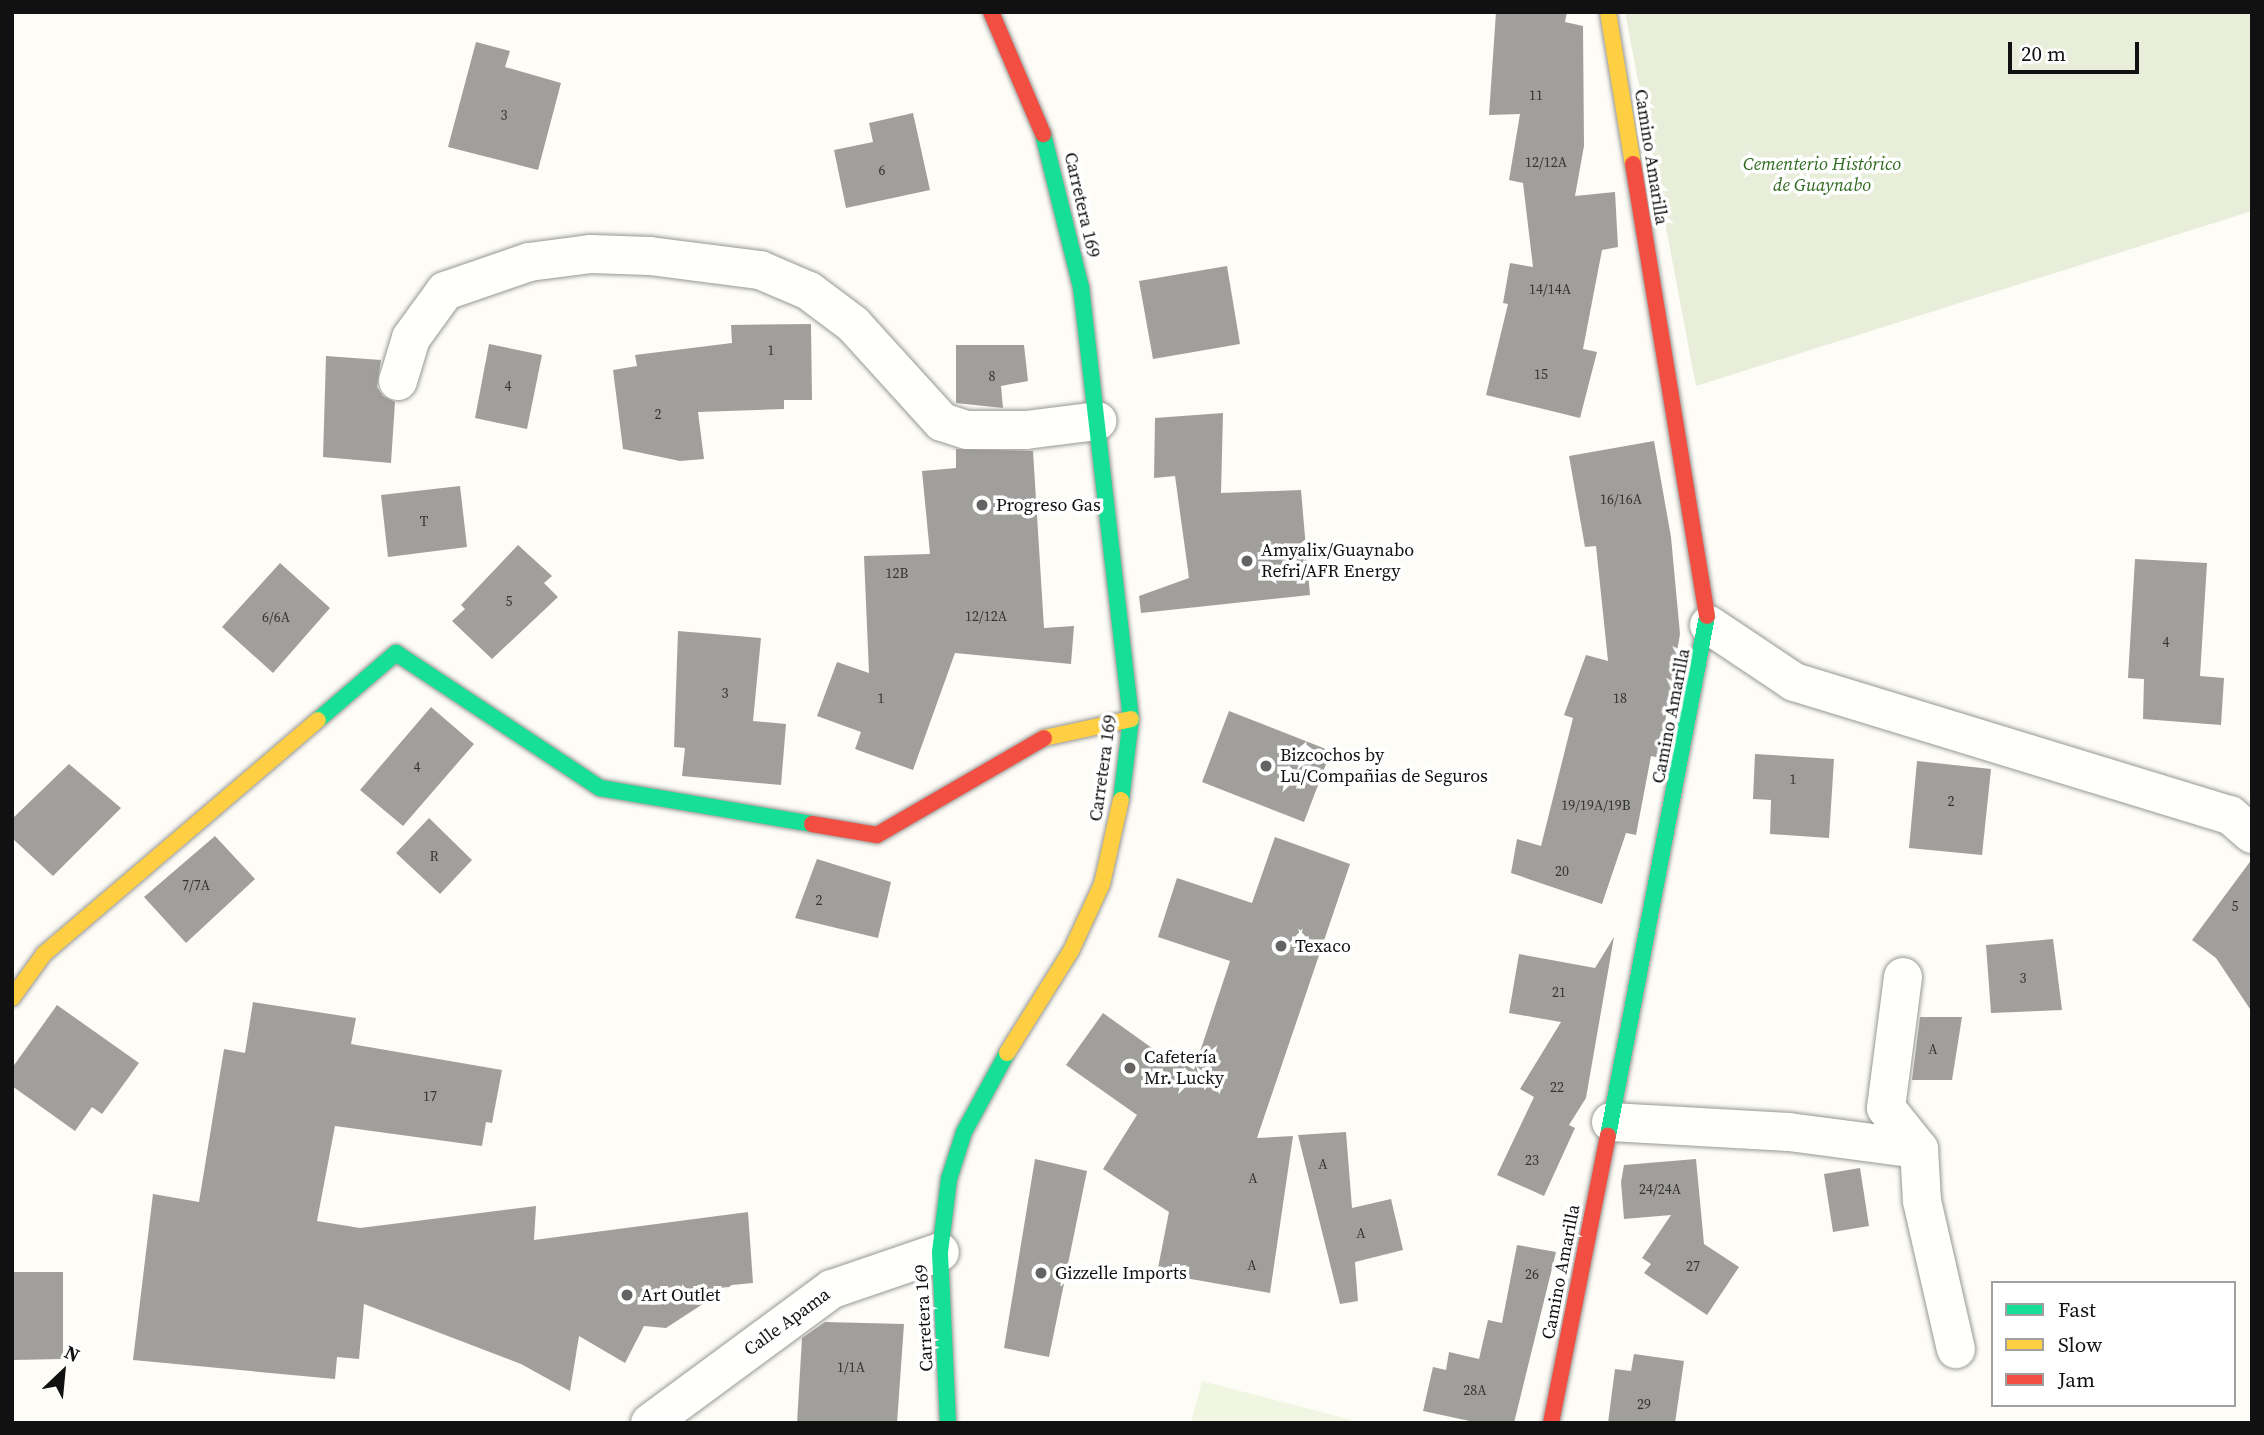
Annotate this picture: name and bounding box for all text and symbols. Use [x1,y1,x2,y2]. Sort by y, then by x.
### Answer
scale bar [2012,28,2143,72]
text: 20 m [2021,39,2066,68]
house number: 11 [1529,87,1543,103]
street label: Camino Amarilla [1630,88,1672,226]
house number: 3 [501,107,507,123]
street label: Carretera 169 [1059,150,1105,260]
house number: 12/12A [1525,154,1567,170]
park label: Cementerio Histórico de Guaynabo [1743,154,1901,196]
house number: 6 [879,162,885,178]
house number: 14/14A [1529,281,1571,297]
house number: 1 [768,342,774,358]
house number: 15 [1534,366,1548,382]
house number: 8 [989,368,995,384]
house number: 4 [505,378,511,394]
house number: 2 [655,406,661,422]
house number: 16/16A [1600,491,1642,507]
place label: Progreso Gas [996,494,1101,516]
marker: Progreso Gas [974,497,990,513]
house number: T [420,513,428,529]
place label: Amyalix/Guaynabo Refri/AFR Energy [1261,540,1414,582]
marker: Amyalix/Guaynabo Refri/AFR Energy [1239,553,1255,569]
house number: 12B [886,565,908,581]
house number: 5 [506,593,512,609]
house number: 12/12A [965,608,1007,624]
house number: 6/6A [262,609,290,625]
house number: 4 [2163,634,2169,650]
street label: Camino Amarilla [1647,647,1695,785]
house number: 3 [722,685,728,701]
house number: 1 [878,690,884,706]
house number: 18 [1613,690,1627,706]
street label: Carretera 169 [1085,713,1121,823]
place label: Bizcochos by Lu/Compañias de Seguros [1280,745,1488,788]
marker: Bizcochos by Lu/Compañias de Seguros [1258,758,1274,774]
house number: 4 [414,759,420,775]
house number: 1 [1790,771,1796,787]
house number: 2 [1948,793,1954,809]
house number: 19/19A/19B [1561,797,1631,813]
house number: R [429,848,439,864]
house number: 20 [1555,863,1569,879]
house number: 7/7A [182,877,210,893]
house number: 2 [816,892,822,908]
house number: 5 [2232,898,2238,914]
place label: Texaco [1295,935,1351,957]
marker: Texaco [1273,938,1289,954]
house number: 3 [2020,970,2026,986]
house number: 21 [1552,984,1566,1000]
house number: A [1928,1041,1938,1057]
place label: Cafetería Mr. Lucky [1144,1047,1224,1090]
marker: Cafetería Mr. Lucky [1122,1060,1138,1076]
house number: 22 [1550,1079,1564,1095]
house number: 17 [423,1088,437,1104]
house number: 23 [1525,1152,1539,1168]
house number: A [1318,1156,1328,1172]
house number: A [1248,1170,1258,1186]
house number: 24/24A [1639,1181,1681,1197]
street label: Camino Amarilla [1537,1203,1585,1341]
house number: A [1356,1225,1366,1241]
house number: A [1247,1257,1257,1273]
house number: 27 [1686,1258,1700,1274]
place label: Gizzelle Imports [1055,1262,1187,1284]
street label: Carretera 169 [910,1264,938,1372]
marker: Gizzelle Imports [1033,1265,1049,1281]
house number: 26 [1525,1266,1539,1282]
legend [1991,1281,2236,1407]
place label: Art Outlet [641,1284,720,1306]
street label: Calle Apama [740,1284,834,1360]
marker: Art Outlet [619,1287,635,1303]
text: Fast [2058,1295,2096,1324]
text: Slow [2058,1330,2102,1359]
north arrow [28,1337,98,1407]
text: N [60,1338,84,1368]
house number: 1/1A [837,1359,865,1375]
text: Jam [2058,1365,2095,1394]
house number: 28A [1463,1382,1487,1398]
house number: 29 [1637,1396,1651,1412]

